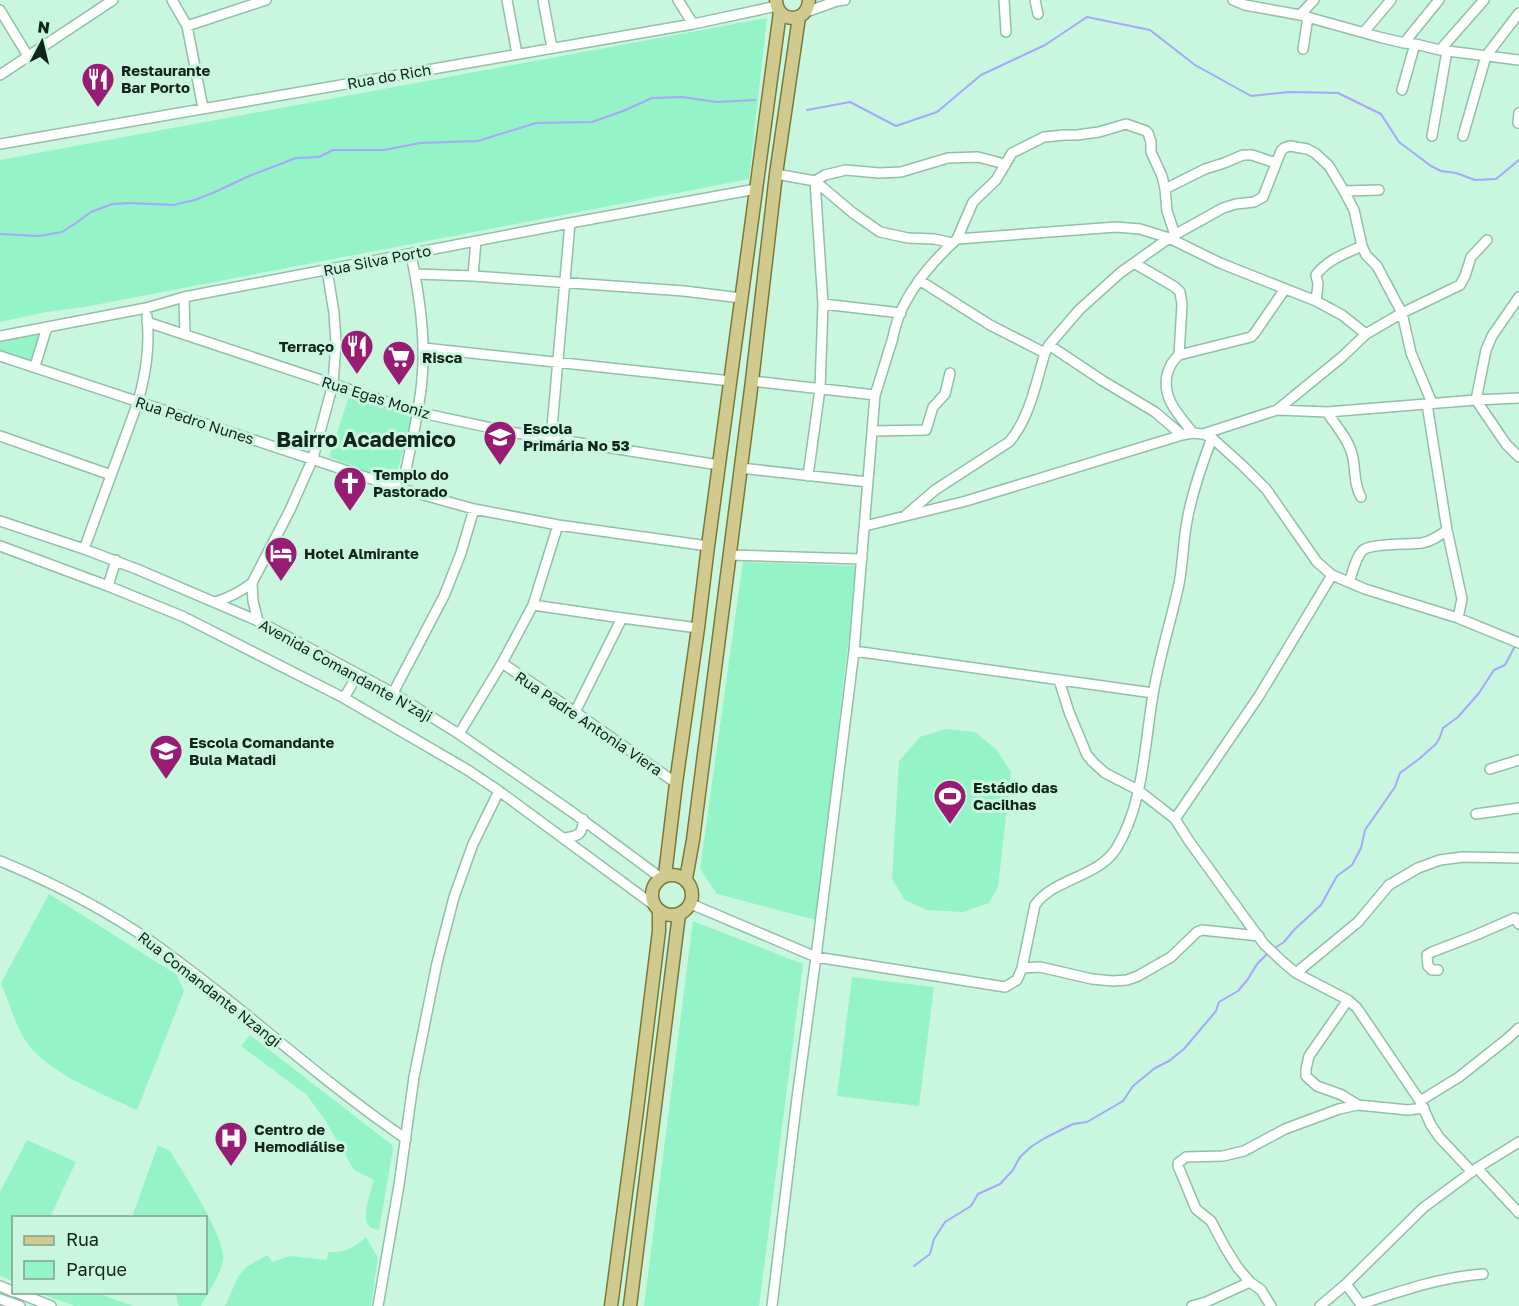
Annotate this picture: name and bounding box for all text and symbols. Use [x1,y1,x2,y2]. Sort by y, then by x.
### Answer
north arrow [12,12,72,72]
text: N [37,16,51,38]
street label: Rua do Rich [346,60,432,92]
restaurant icon: Restaurante Bar Porto [80,61,116,108]
place label: Restaurante Bar Porto [121,61,210,96]
street label: Rua Silva Porto [322,241,432,279]
restaurant icon: Terraço [339,328,375,375]
place label: Terraço [279,337,334,355]
supermarket icon: Risca [381,339,417,386]
place label: Risca [422,348,463,366]
street label: Rua Egas Moniz [320,372,433,422]
street label: Rua Pedro Nunes [133,392,257,448]
school or university icon: Escola Primária No 53 [482,419,518,466]
place label: Escola Primária No 53 [523,419,630,454]
district label: Bairro Academico [276,426,456,452]
church icon: Templo do Pastorado [332,465,368,512]
place label: Templo do Pastorado [373,465,449,500]
hotel icon: Hotel Almirante [263,535,299,582]
place label: Hotel Almirante [304,544,419,562]
street label: Avenida Comandante N'zaji [256,615,436,725]
street label: Rua Padre Antonia Viera [512,667,666,779]
school or university icon: Escola Comandante Bula Matadi [148,733,184,780]
place label: Escola Comandante Bula Matadi [189,733,334,768]
sports icon: Estádio das Cacilhas [932,778,968,825]
place label: Estádio das Cacilhas [973,778,1058,813]
street label: Rua Comandante Nzangi [135,928,285,1050]
hospital icon: Centro de Hemodiálise [213,1120,249,1167]
place label: Centro de Hemodiálise [254,1120,345,1155]
legend [12,1216,207,1294]
text: Rua [66,1228,99,1250]
text: Parque [66,1258,127,1280]

